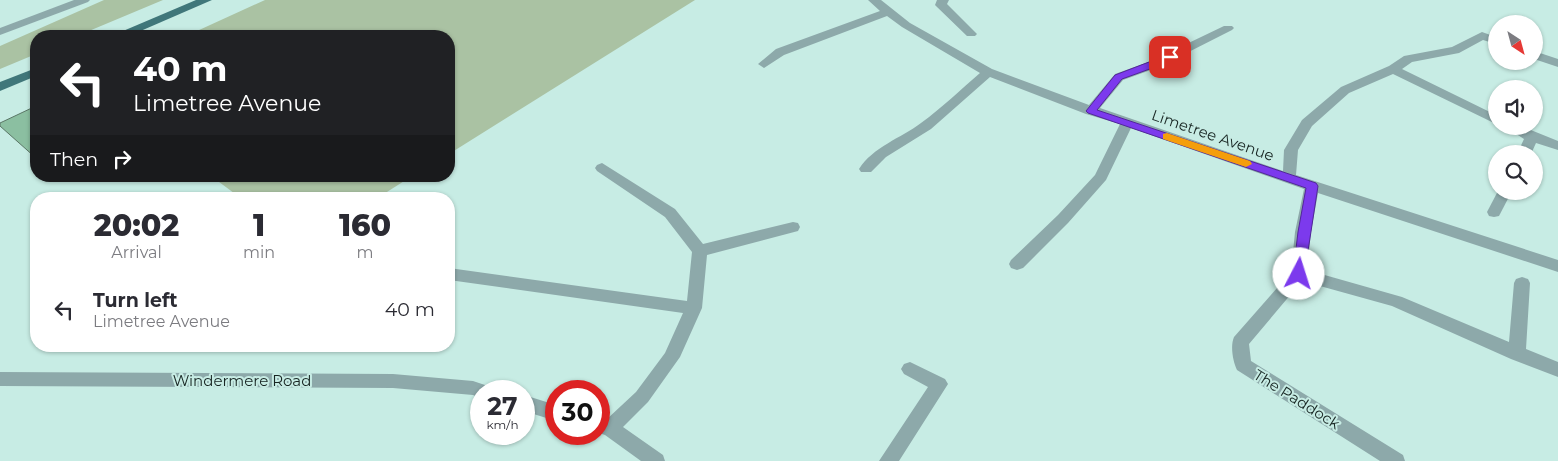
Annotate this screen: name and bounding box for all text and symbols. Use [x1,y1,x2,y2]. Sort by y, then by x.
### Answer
north arrow [1488,15,1542,70]
map controls [1488,15,1543,200]
pin [1149,36,1191,78]
icon: arrive [1156,43,1184,71]
text: 40 m [133,47,228,90]
icon: left [50,50,115,115]
button: sound [1488,80,1543,135]
text: Limetree Avenue [133,90,321,117]
street label: Limetree Avenue [1149,105,1277,165]
icon: right [108,145,136,173]
button: search [1488,145,1543,200]
text: Then [50,148,98,171]
text: 20:02 [94,207,179,244]
text: 1 [253,207,265,244]
text: 160 [339,207,391,244]
text: Arrival [111,243,162,262]
text: min [243,243,275,262]
text: m [357,243,374,262]
position arrow [1272,247,1324,299]
text: Turn left [93,289,178,312]
icon: left [50,296,78,324]
text: 40 m [385,298,435,321]
text: Limetree Avenue [93,312,230,331]
street label: The Paddock [1250,365,1344,433]
street label: Windermere Road [173,371,311,390]
speed limit sign: 30 [545,380,610,445]
text: 27 [487,391,518,421]
text: km/h [486,417,519,432]

